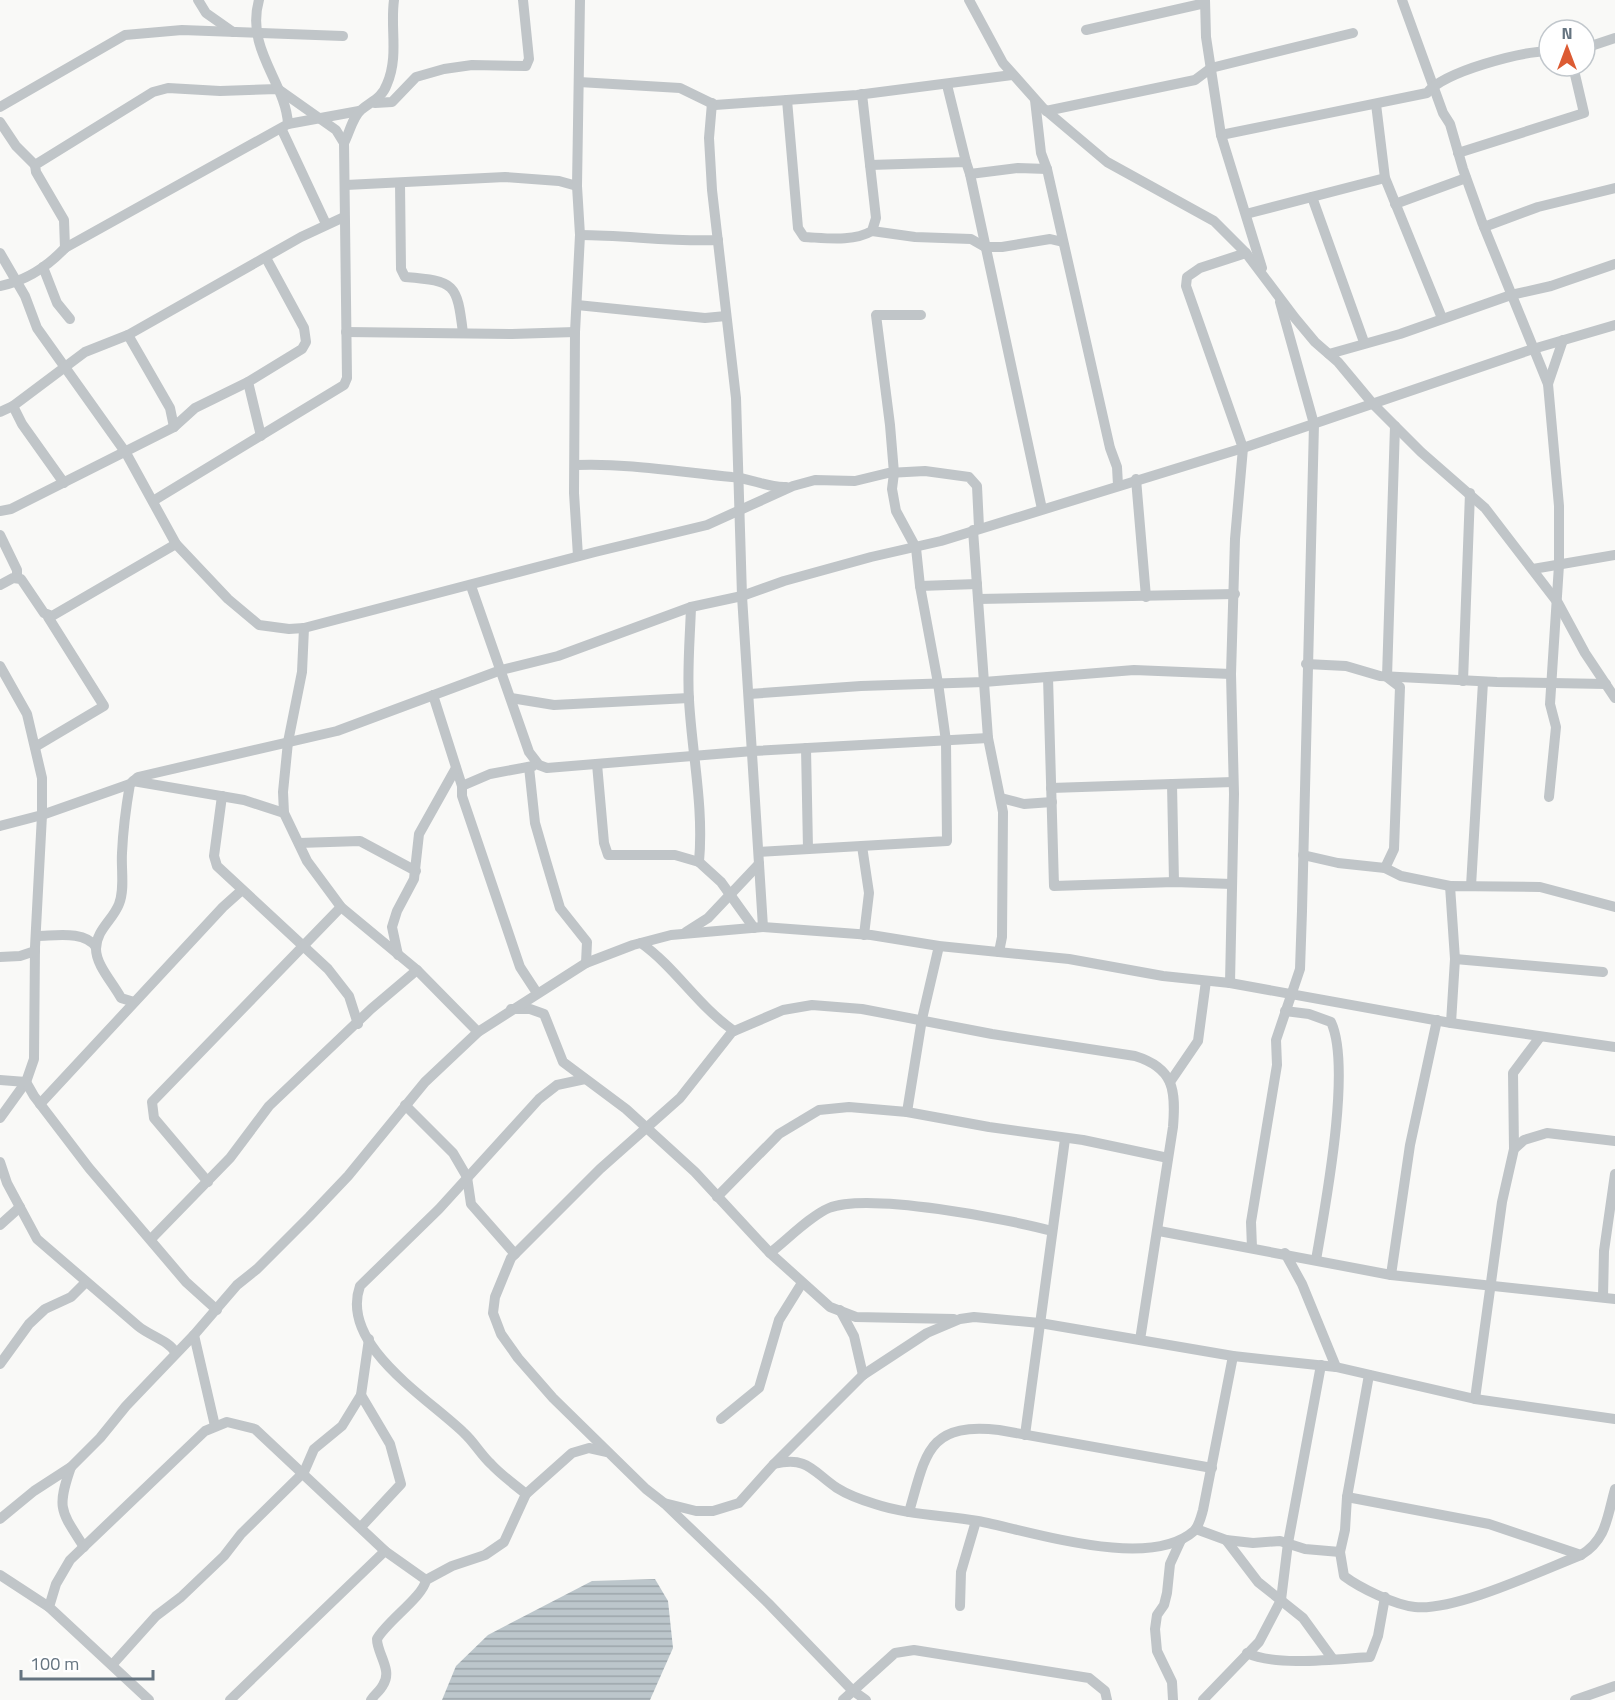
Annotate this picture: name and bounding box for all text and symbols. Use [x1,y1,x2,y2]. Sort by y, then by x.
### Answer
north arrow [1537,18,1597,78]
text: N [1561,21,1573,45]
scale bar [21,1643,153,1681]
text: 100 m [30,1650,79,1677]

